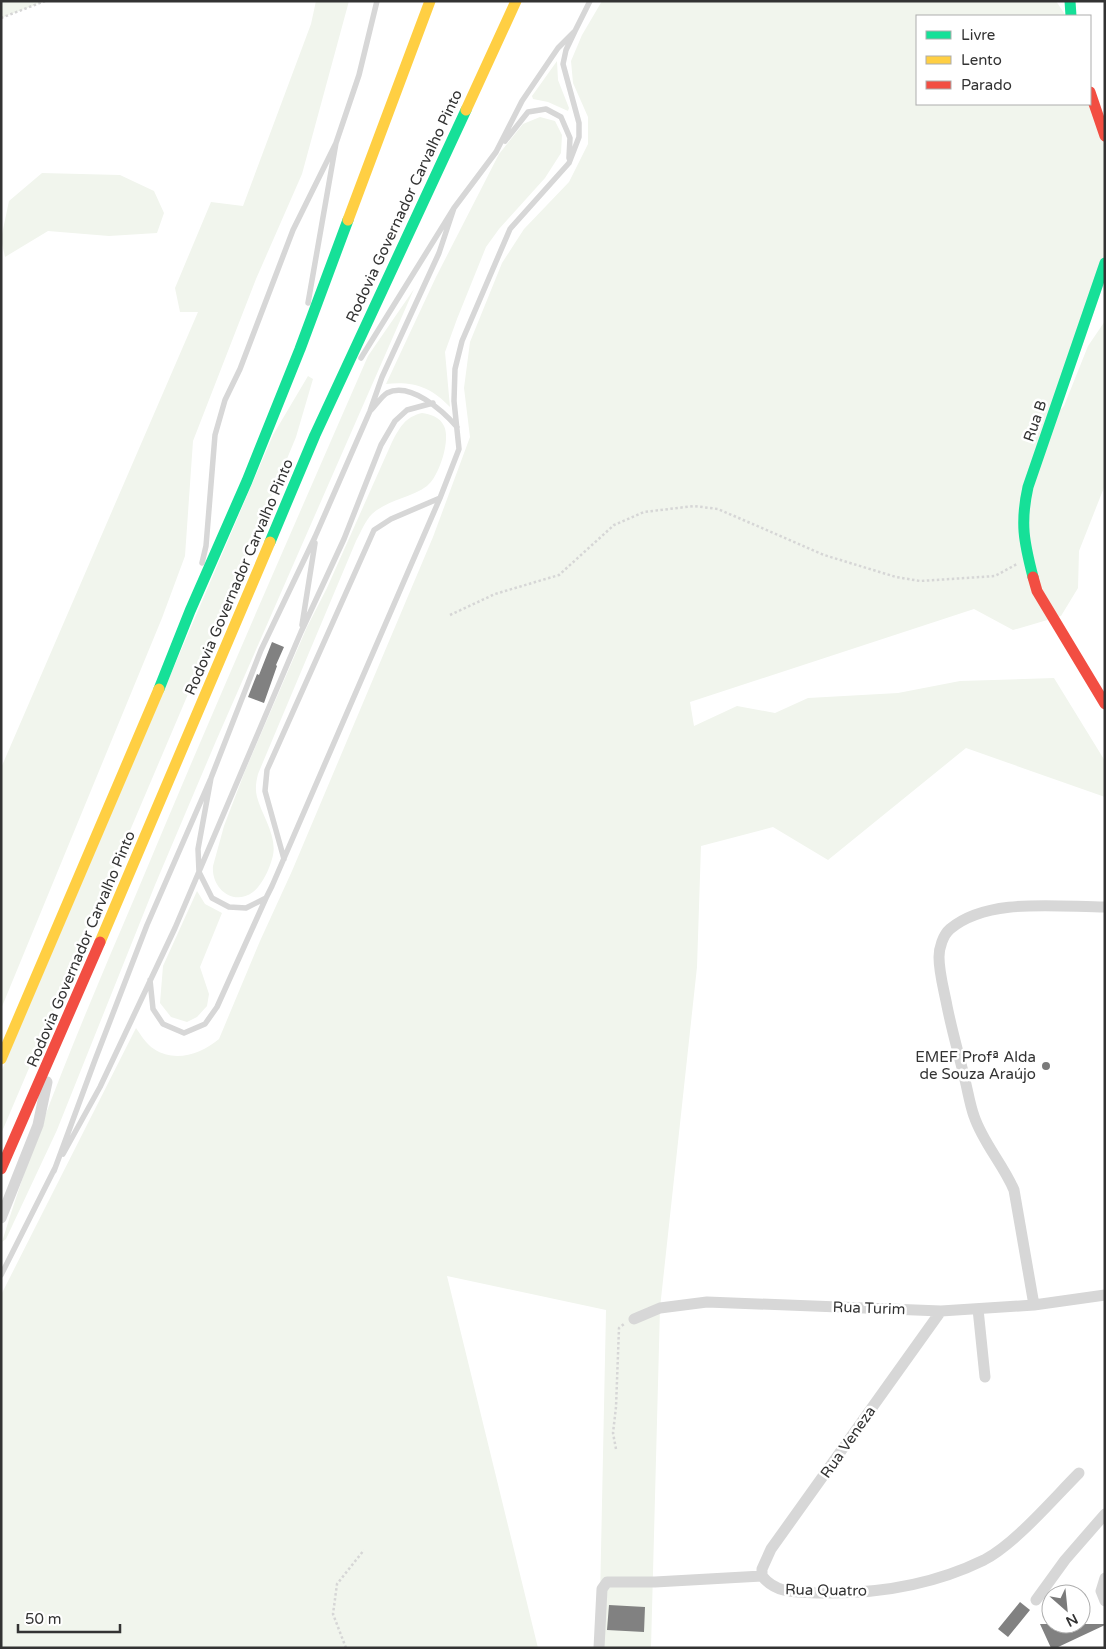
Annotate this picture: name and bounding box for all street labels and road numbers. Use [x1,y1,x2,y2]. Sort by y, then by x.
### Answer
street label: Rodovia Governador Carvalho Pinto [342,87,466,325]
street label: Rua B [1020,398,1050,444]
street label: Rodovia Governador Carvalho Pinto [181,456,297,698]
street label: Rodovia Governador Carvalho Pinto [23,828,139,1070]
street label: Rua Turim [832,1298,906,1318]
street label: Rua Veneza [817,1403,879,1481]
street label: Rua Quatro [785,1580,867,1600]

